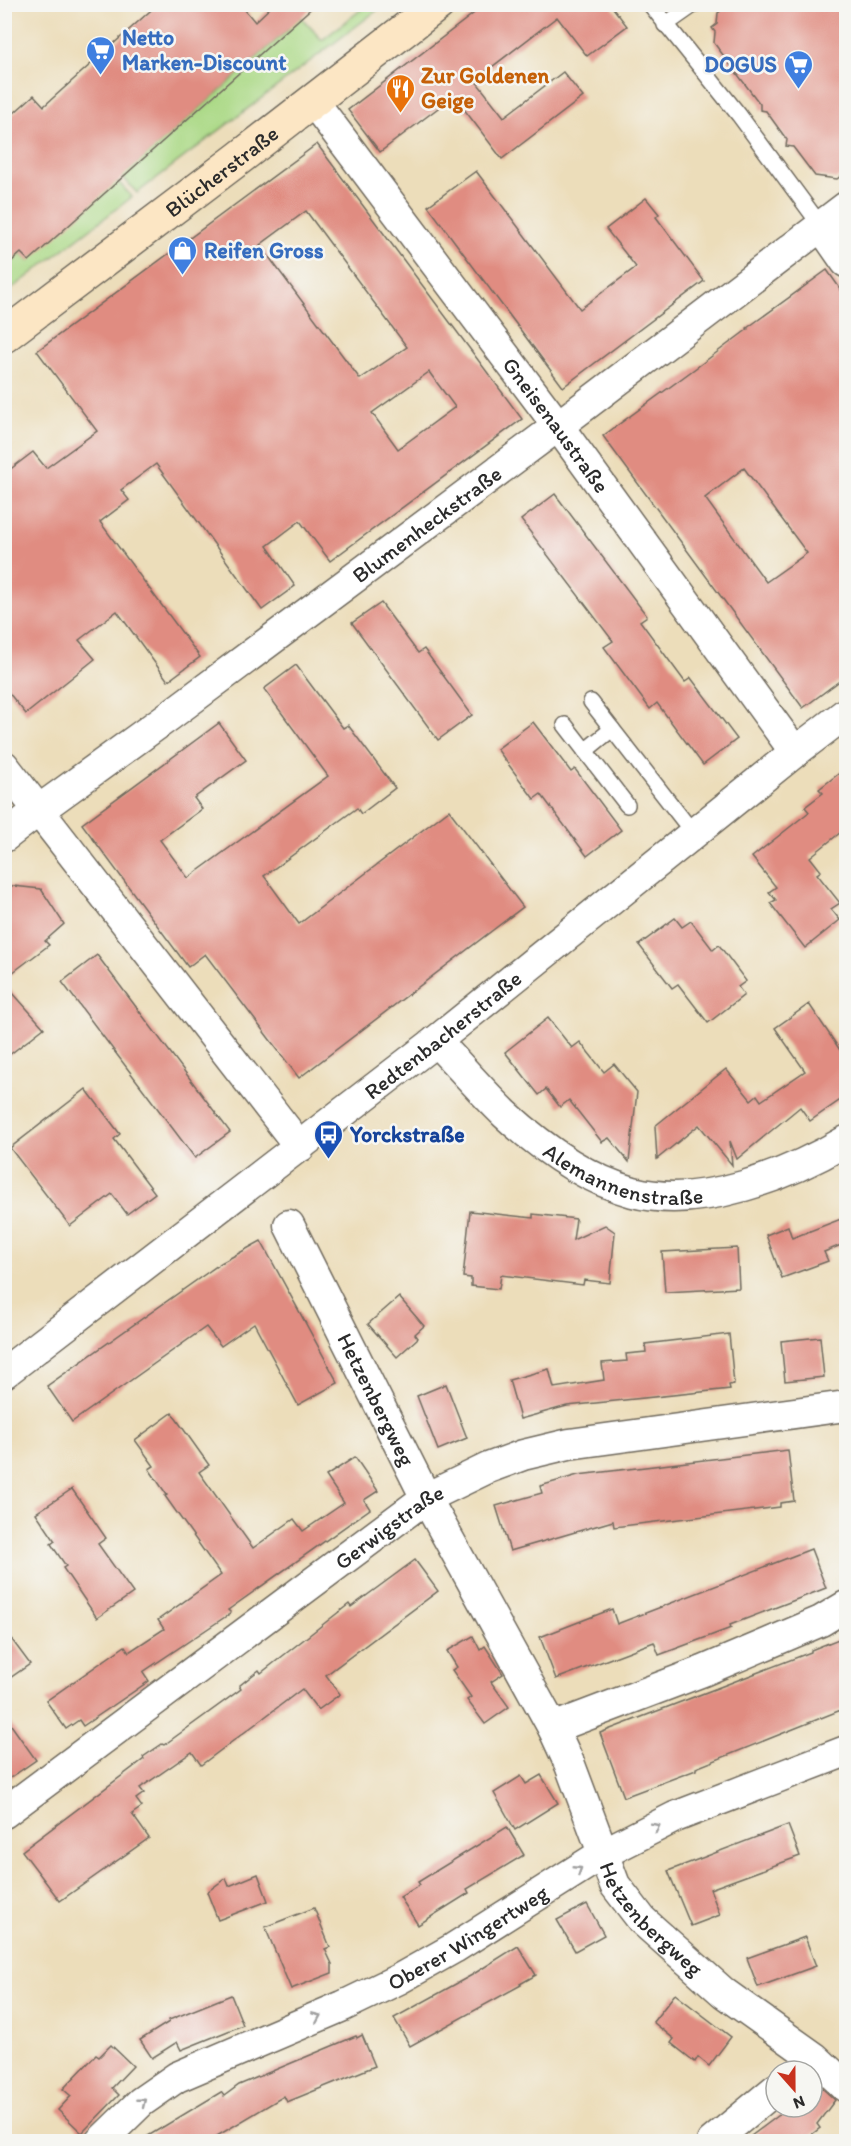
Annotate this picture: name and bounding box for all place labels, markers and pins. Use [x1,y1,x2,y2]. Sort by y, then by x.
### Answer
place label: Netto Marken-Discount [122,24,287,76]
supermarket icon: Netto Marken-Discount [85,34,117,76]
supermarket icon: DOGUS [782,48,814,90]
place label: DOGUS [704,51,777,78]
place label: Zur Goldenen Geige [421,62,549,114]
restaurant icon: Zur Goldenen Geige [384,72,416,114]
shop icon: Reifen Gross [167,234,199,276]
place label: Reifen Gross [204,237,324,264]
bus stop icon: Yorckstraße [313,1118,345,1160]
place label: Yorckstraße [349,1121,465,1148]

